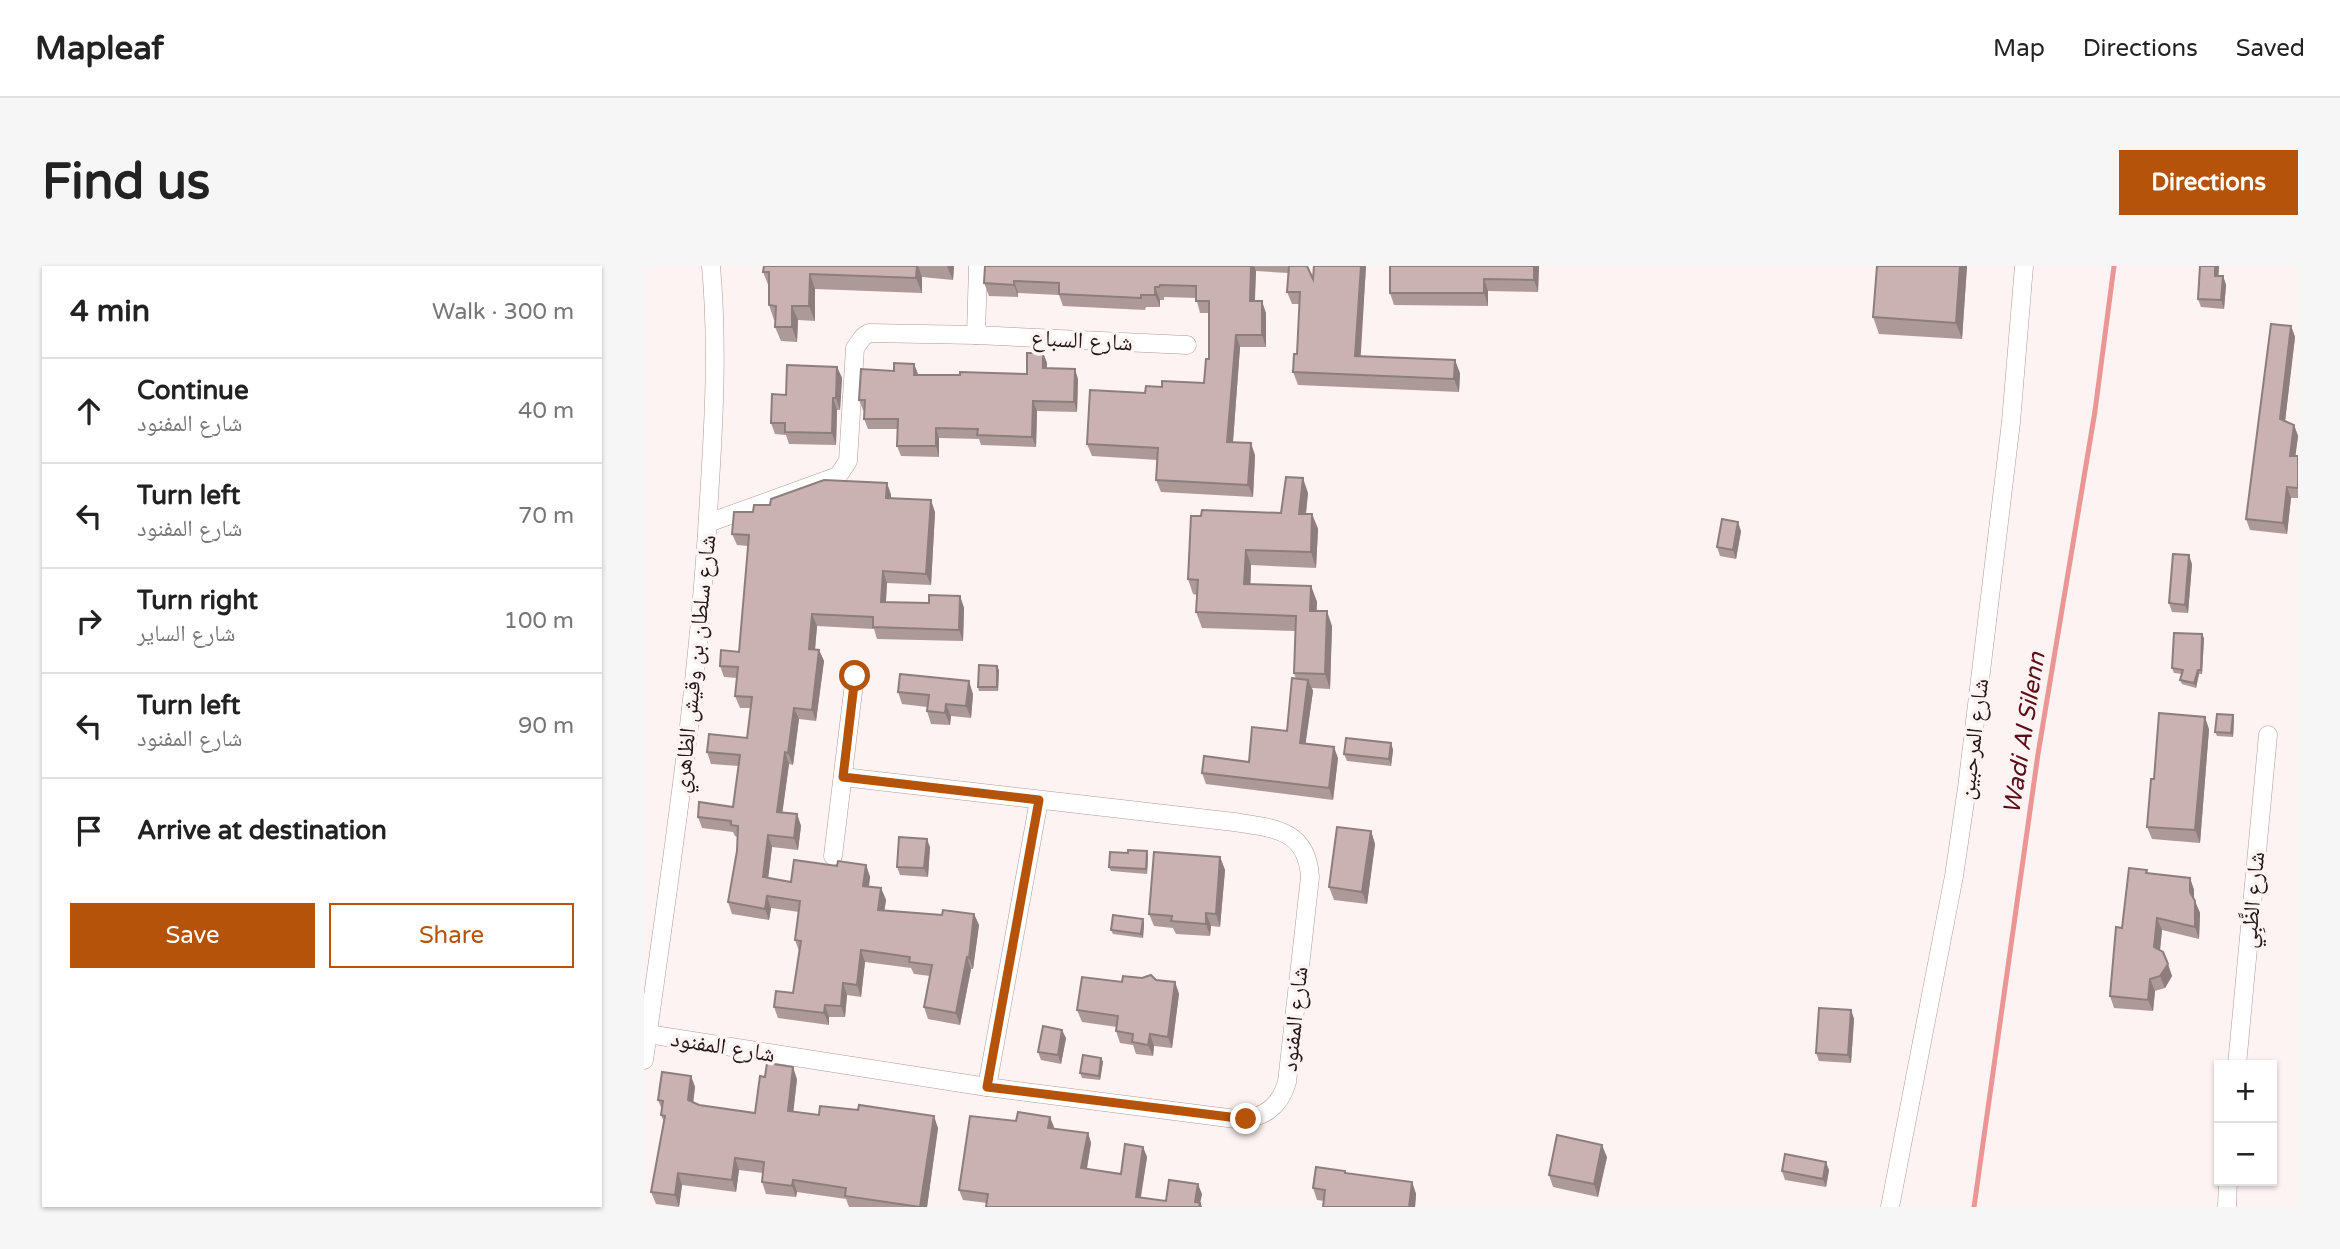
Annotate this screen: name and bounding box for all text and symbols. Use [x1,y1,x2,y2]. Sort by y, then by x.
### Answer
text: Mapleaf [35,29,164,68]
text: Map [1993,34,2045,63]
text: Directions [2083,34,2198,63]
text: Saved [2236,34,2305,63]
button: Directions [2119,150,2298,215]
text: Find us [42,153,210,212]
text: 4 min [70,293,150,330]
text: Walk · 300 m [432,298,574,326]
street label: شارع السباع [1030,324,1133,358]
text: Continue [137,375,249,406]
icon: ahead [70,392,108,430]
text: 40 m [518,397,574,425]
text: شارع المفنود [137,410,242,438]
text: Turn left [137,480,240,511]
icon: left [70,497,108,535]
text: 70 m [518,502,574,530]
text: شارع المفنود [137,515,242,543]
street label: شارع سلطان بن وقيش الظاهري [667,533,726,795]
text: Turn right [137,585,258,616]
icon: right [70,602,108,640]
text: 100 m [504,607,574,635]
text: شارع الساير [137,620,235,648]
water label: Wadi Al Silenn [1997,649,2052,816]
route start [839,660,870,691]
street label: شارع المرحبين [1953,677,1995,801]
text: Turn left [137,690,240,721]
icon: left [70,707,108,745]
text: 90 m [518,712,574,740]
text: شارع المفنود [137,725,242,753]
icon: arrive [70,812,108,850]
text: Arrive at destination [137,815,387,846]
street label: شارع الظَّبِي [2234,850,2275,950]
button: Save [70,903,315,968]
button: Share [329,903,574,968]
street label: شارع المفنود [1276,965,1314,1073]
street label: شارع المفنود [669,1025,777,1069]
map controls [2214,1060,2277,1186]
button: + [2214,1060,2277,1123]
route end [1230,1103,1261,1134]
button: − [2214,1123,2277,1186]

